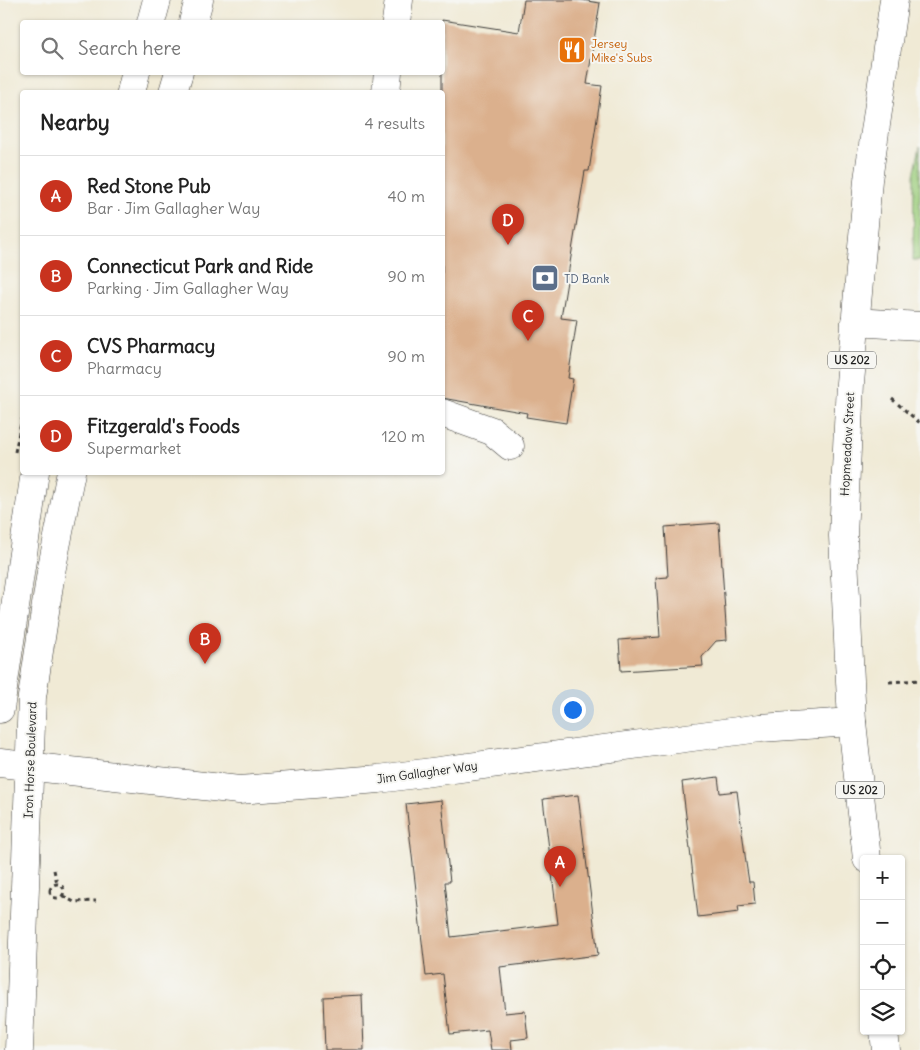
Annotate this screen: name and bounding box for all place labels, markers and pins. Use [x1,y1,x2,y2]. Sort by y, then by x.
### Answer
restaurant icon: Jersey Mike's Subs [557,35,587,65]
place label: Jersey Mike's Subs [591,36,652,65]
pin: D [492,204,524,245]
bank icon: TD Bank [530,263,560,293]
place label: TD Bank [564,271,609,286]
pin: C [512,300,544,341]
pin: B [189,623,221,664]
pin: A [544,846,576,887]

